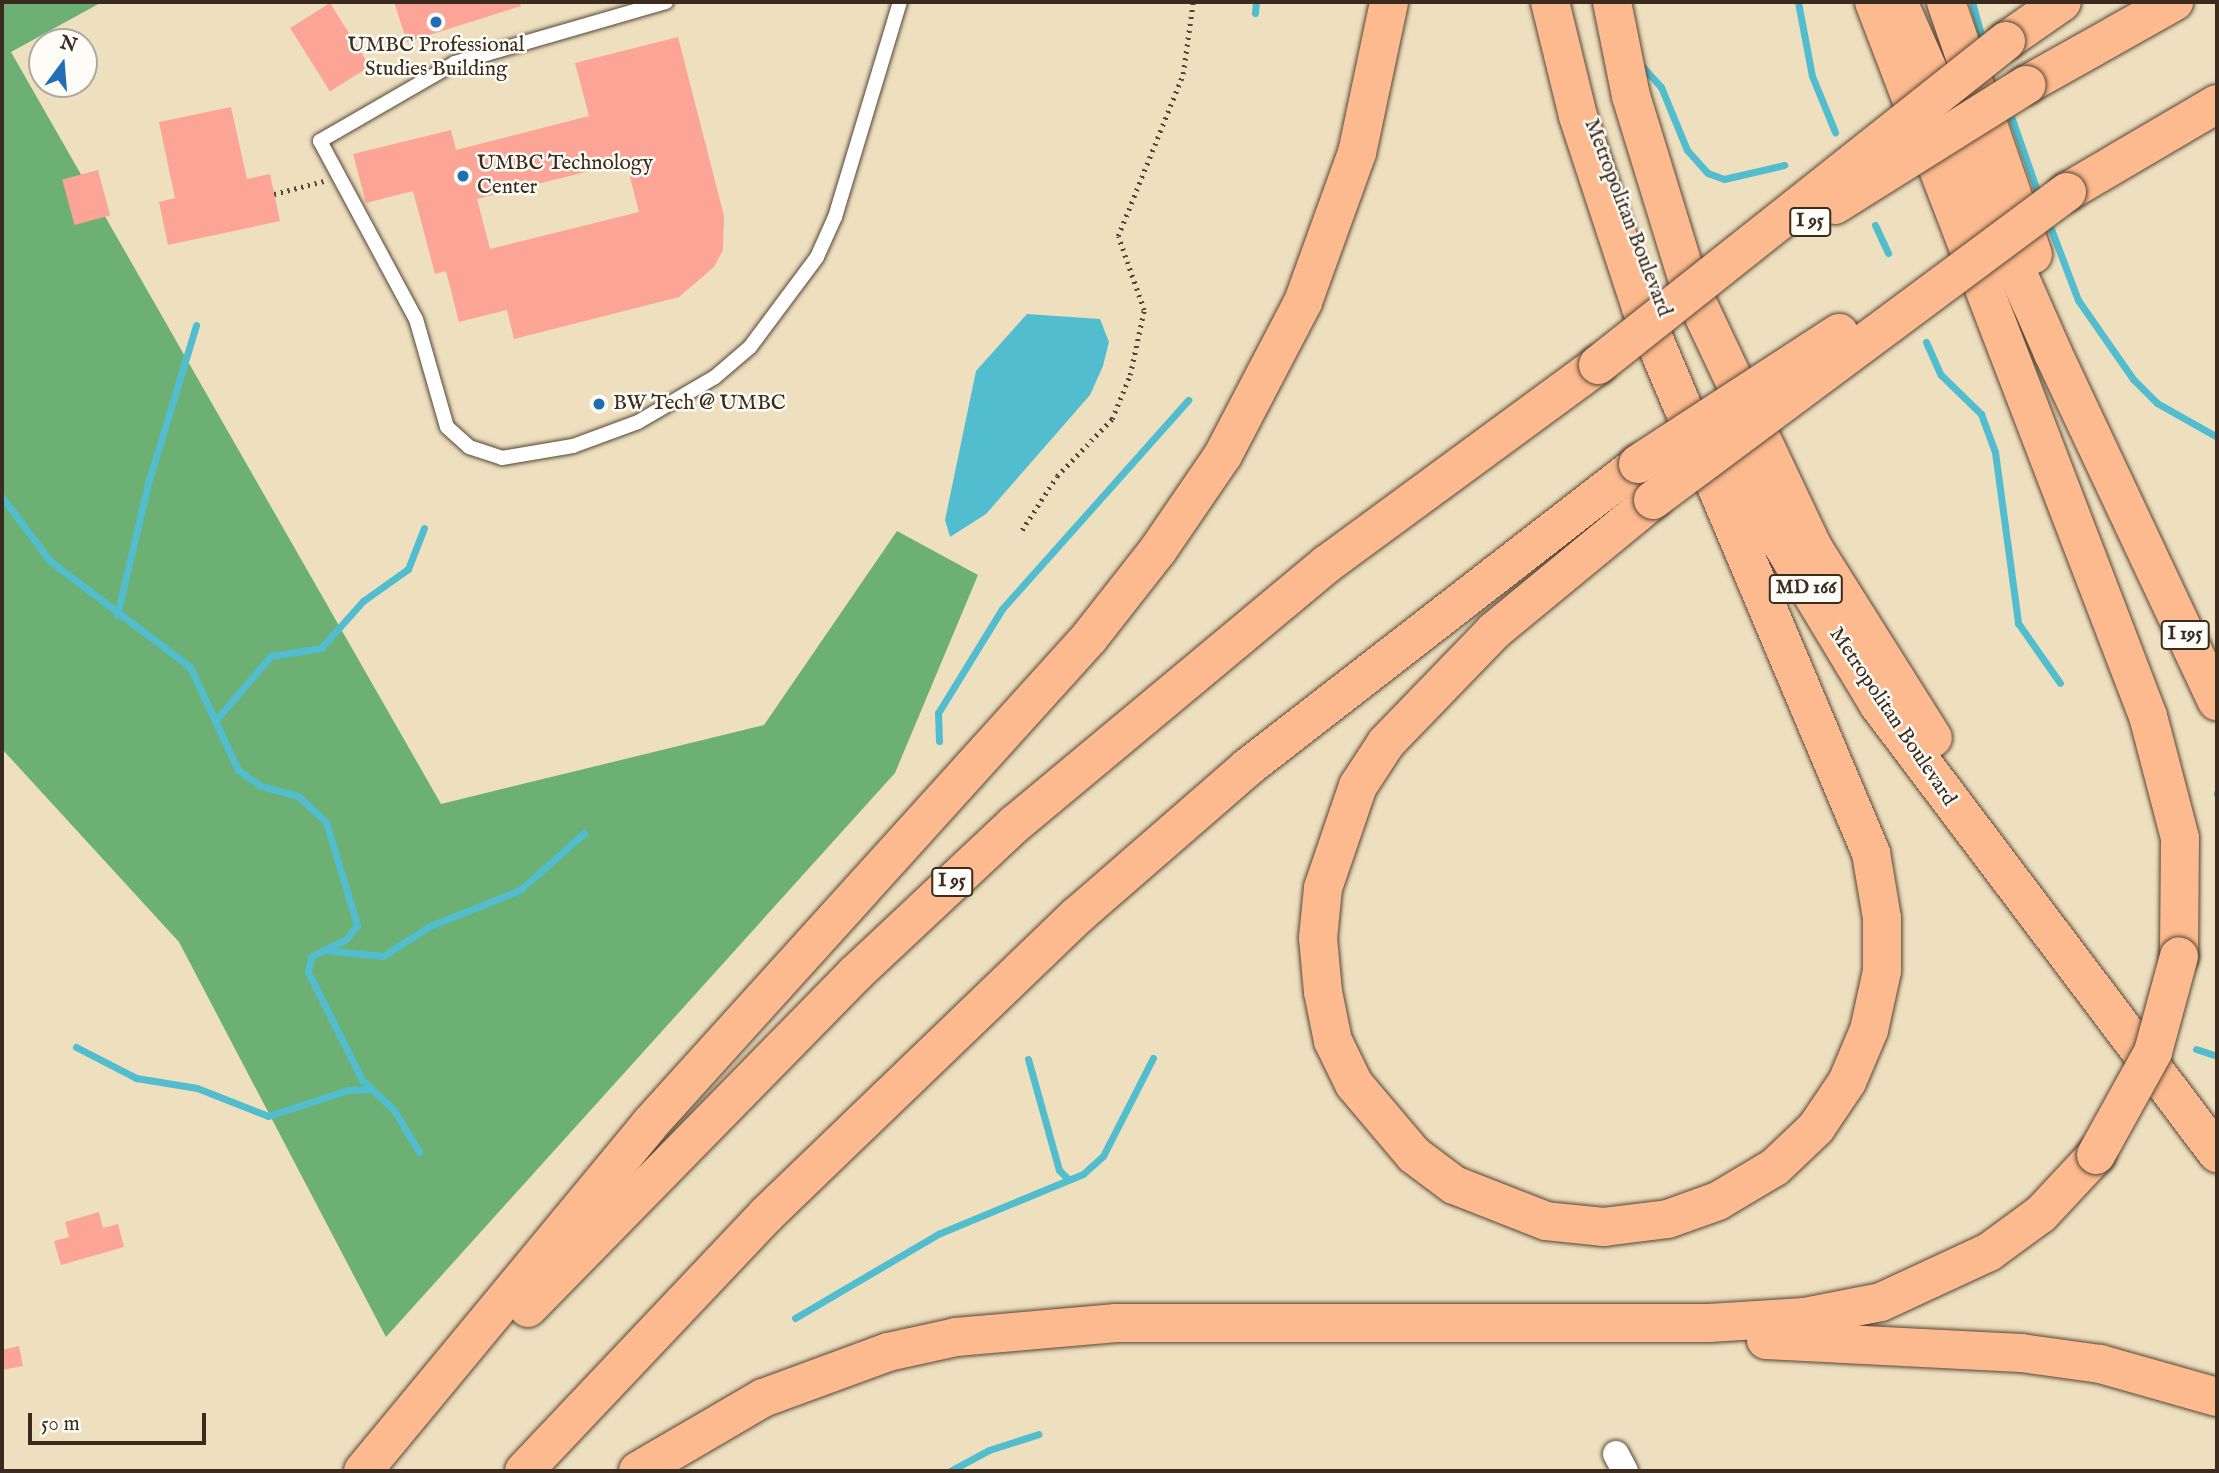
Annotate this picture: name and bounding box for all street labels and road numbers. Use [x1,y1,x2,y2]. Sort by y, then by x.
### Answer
street label: Metropolitan Boulevard [1578,115,1676,321]
road number: I 95 [1789,206,1831,238]
road number: MD 166 [1768,574,1844,604]
road number: I 195 [2160,620,2210,650]
street label: Metropolitan Boulevard [1823,623,1961,811]
road number: I 95 [931,866,973,898]

